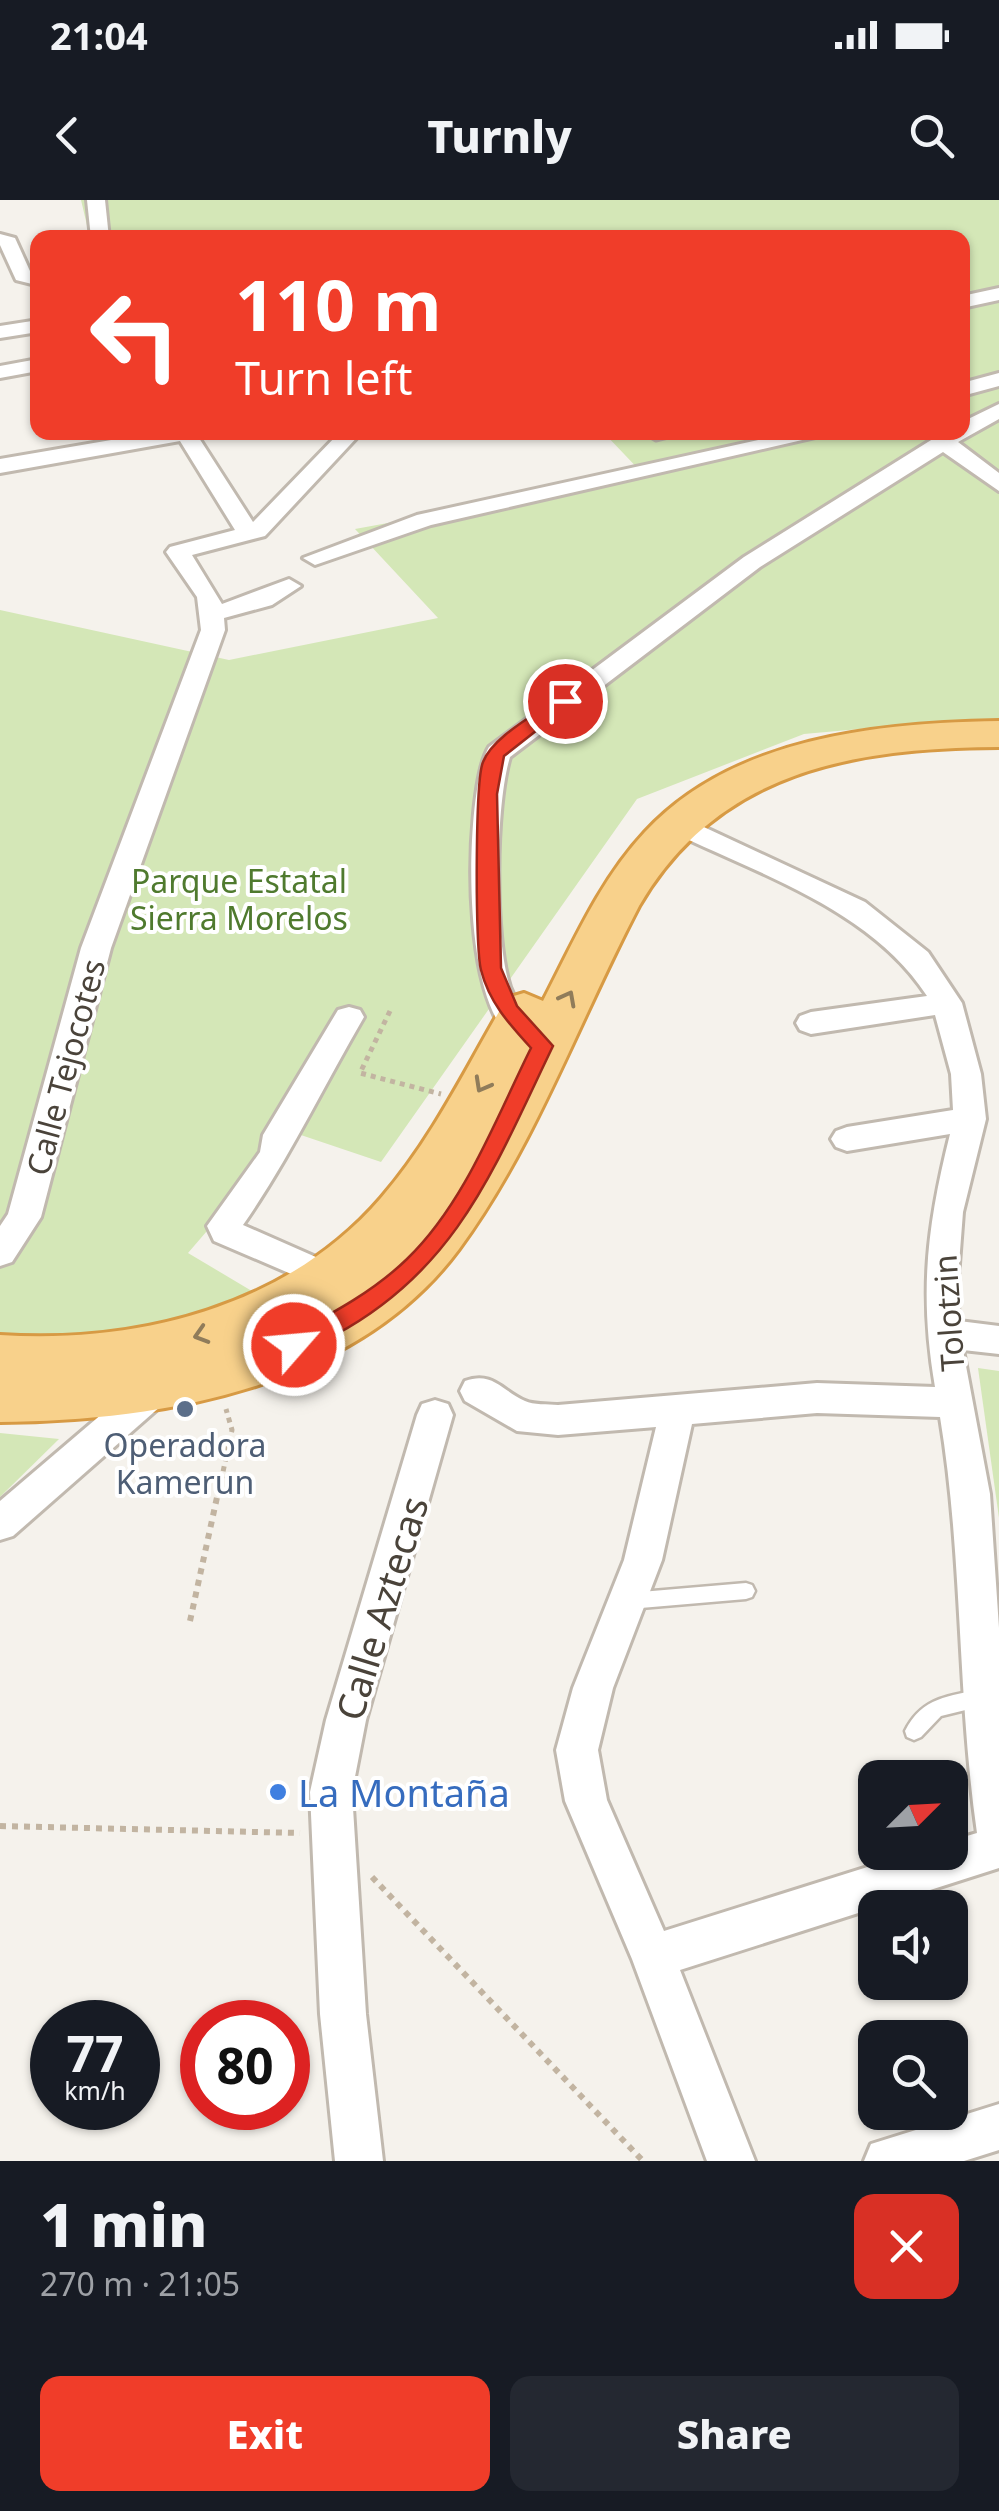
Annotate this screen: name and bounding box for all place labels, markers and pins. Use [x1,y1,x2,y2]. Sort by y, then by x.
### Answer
pin [523,659,608,744]
marker: Operadora Kamerun [174,1398,196,1420]
place label: Operadora Kamerun [104,1423,266,1503]
place label: La Montaña [298,1766,510,1818]
marker: La Montaña [267,1781,289,1803]

